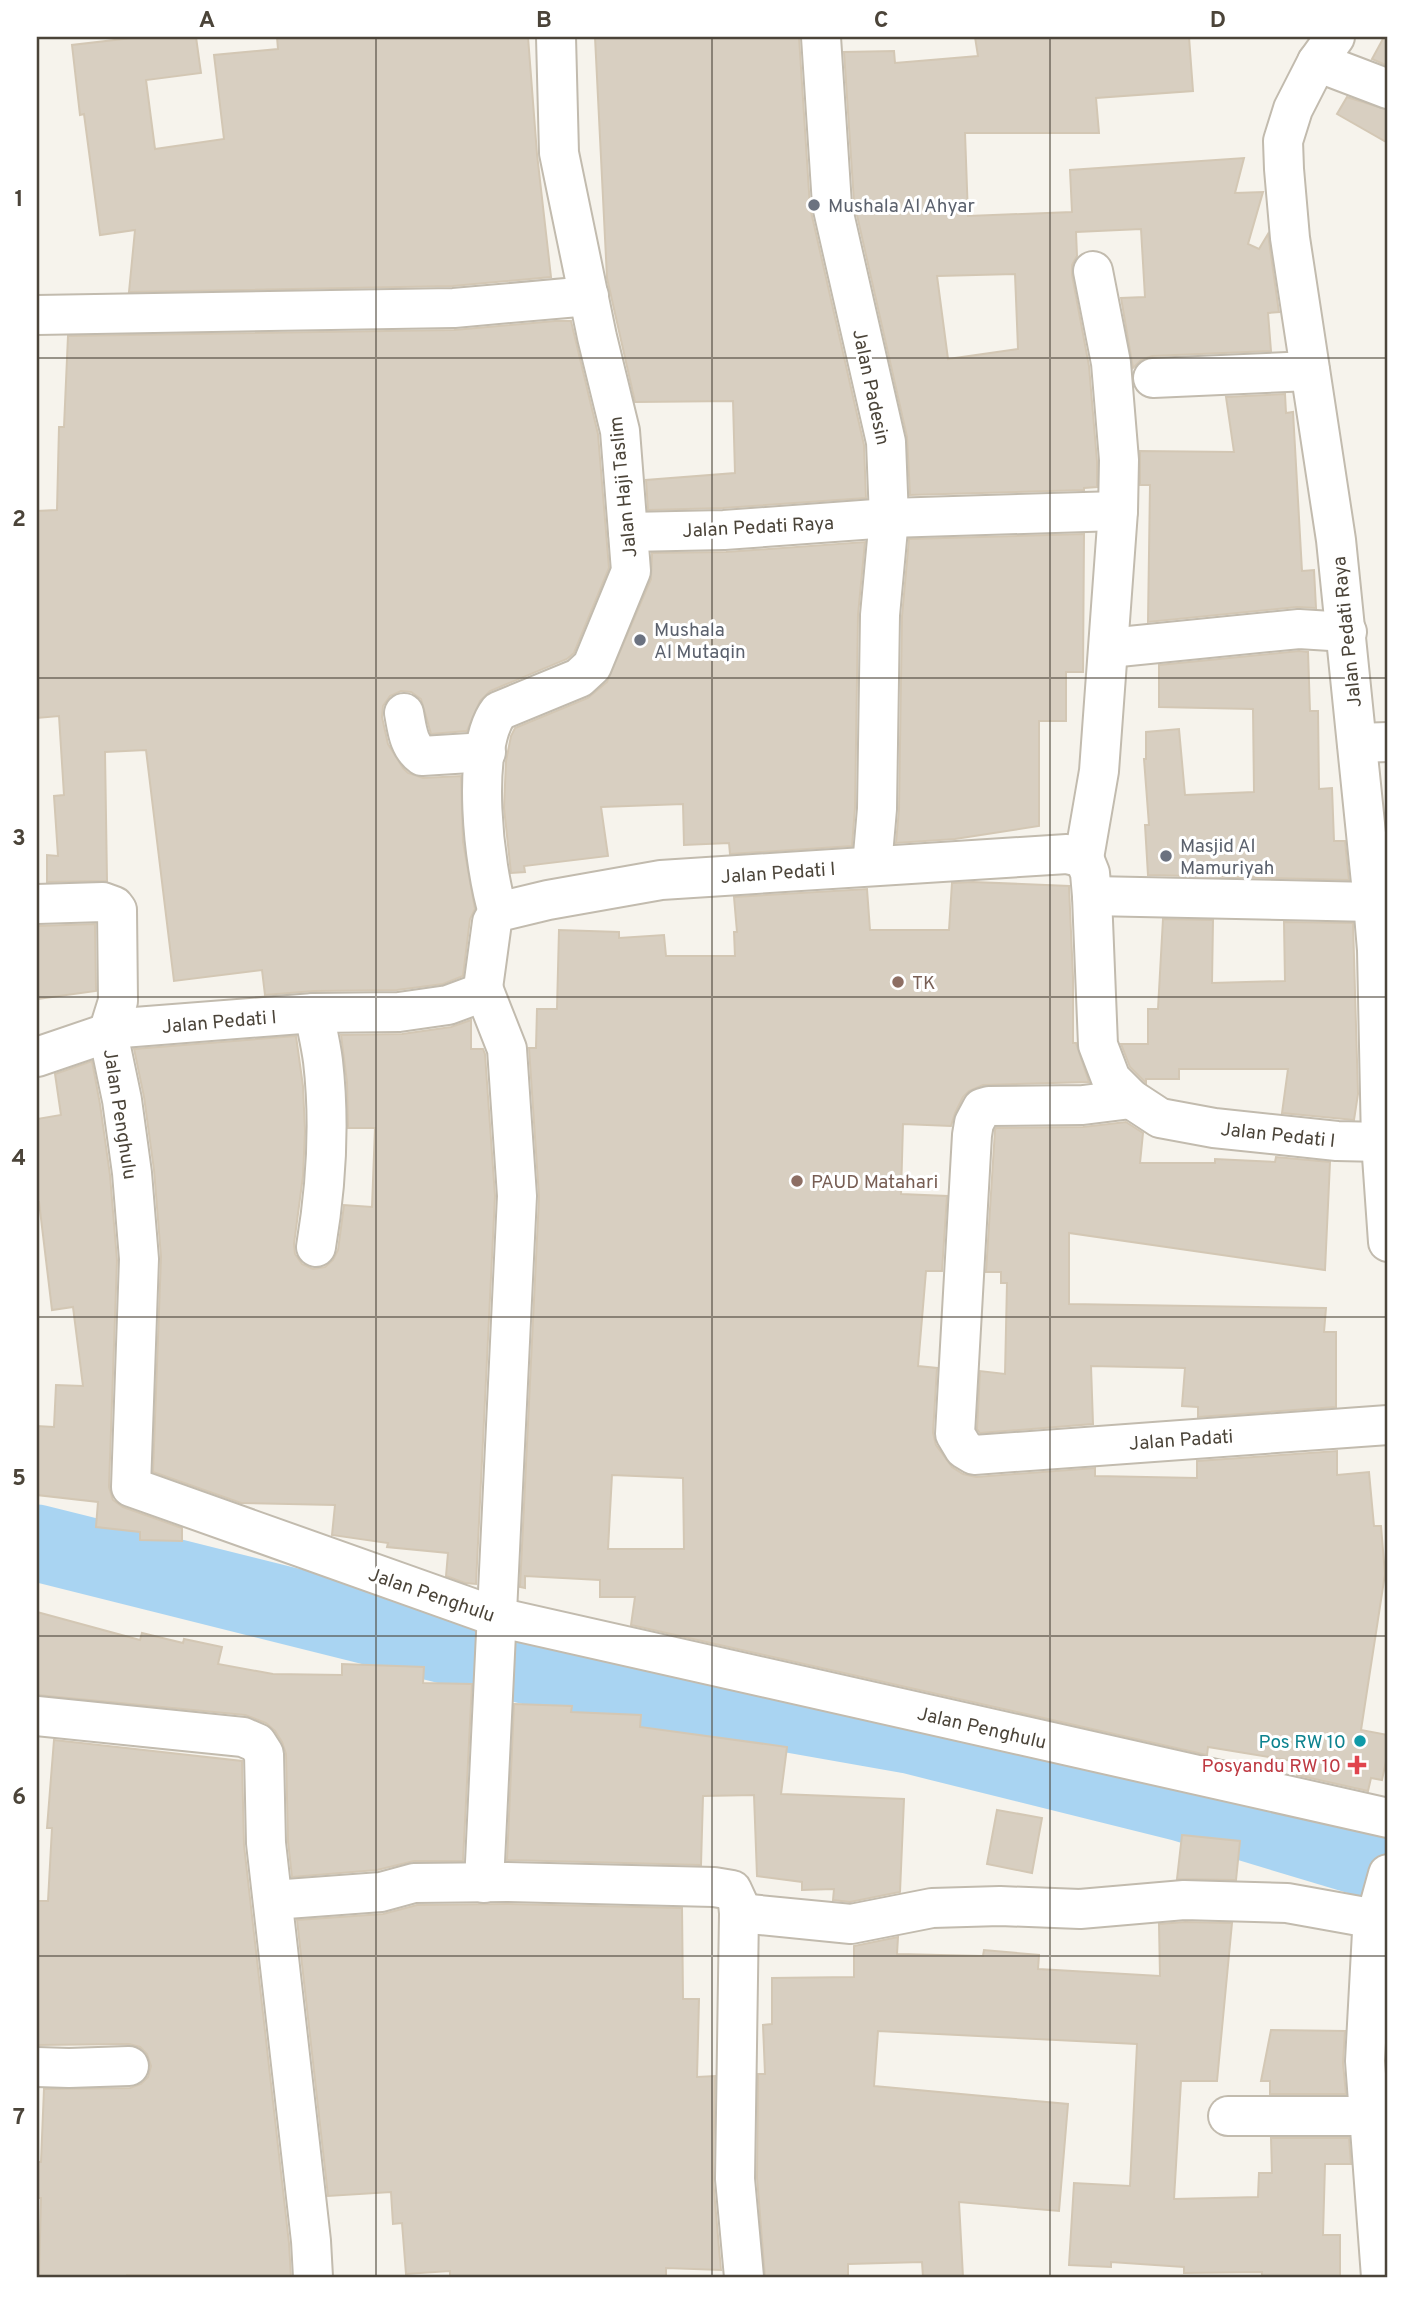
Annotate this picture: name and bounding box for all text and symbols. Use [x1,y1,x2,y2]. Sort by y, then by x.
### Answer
text: A [199,7,215,36]
text: B [536,7,552,36]
text: C [874,7,888,36]
text: D [1210,7,1226,36]
text: 1 [14,186,24,215]
place label: Mushala Al Ahyar [828,195,975,219]
marker: Mushala Al Ahyar [806,197,822,213]
street label: Jalan Padesin [846,327,894,448]
street label: Jalan Haji Taslim [605,415,643,559]
text: 2 [12,506,26,535]
street label: Jalan Pedati Raya [682,512,835,544]
street label: Jalan Pedati Raya [1328,555,1368,709]
place label: Mushala Al Mutaqin [654,619,746,665]
marker: Mushala Al Mutaqin [632,632,648,648]
text: 3 [12,825,26,854]
place label: Masjid Al Mamuriyah [1180,835,1274,881]
marker: Masjid Al Mamuriyah [1158,848,1174,864]
street label: Jalan Pedati I [720,858,836,890]
place label: TK [912,972,936,996]
marker: TK [890,974,906,990]
street label: Jalan Pedati I [161,1006,278,1040]
street label: Jalan Penghulu [97,1047,141,1181]
street label: Jalan Pedati I [1219,1118,1336,1154]
text: 4 [12,1145,26,1174]
place label: PAUD Matahari [811,1171,938,1195]
marker: PAUD Matahari [789,1173,805,1189]
street label: Jalan Padati [1128,1425,1234,1457]
text: 5 [12,1465,26,1494]
street label: Jalan Penghulu [365,1563,498,1629]
street label: Jalan Penghulu [915,1702,1049,1755]
place label: Pos RW 10 [1258,1731,1346,1755]
marker: Pos RW 10 [1352,1733,1368,1749]
place label: Posyandu RW 10 [1201,1755,1341,1779]
marker: Posyandu RW 10 [1347,1755,1367,1775]
text: 6 [12,1784,26,1813]
text: 7 [13,2104,25,2133]

